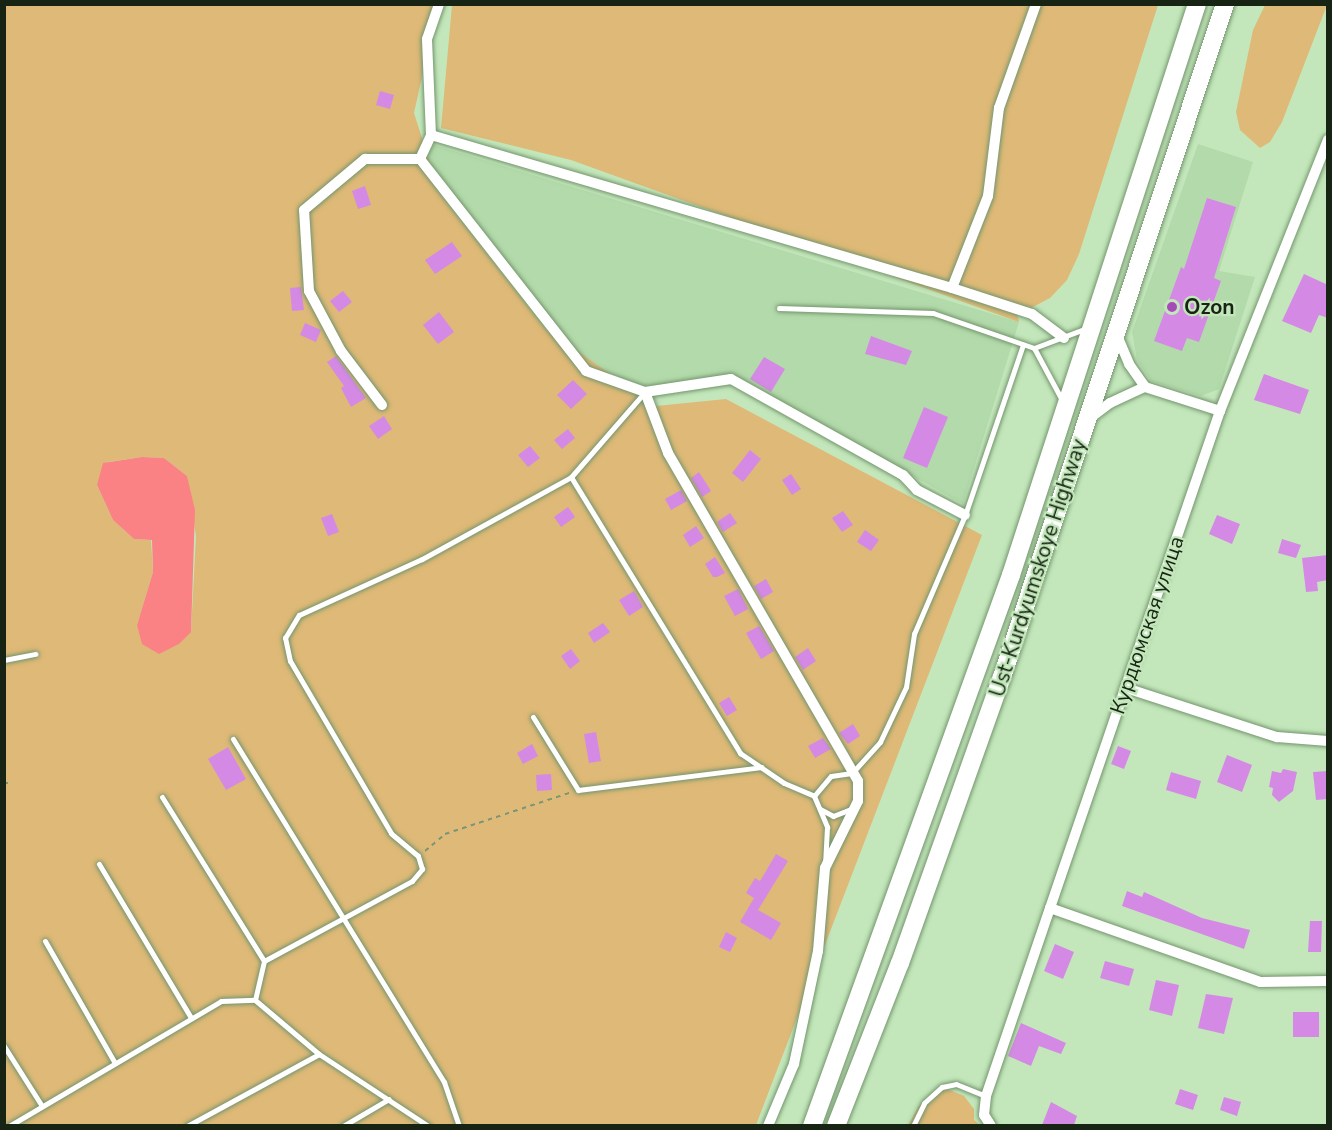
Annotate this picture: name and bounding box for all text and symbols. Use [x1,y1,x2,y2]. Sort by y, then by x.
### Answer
place label: Ozon [1184,294,1235,320]
marker: Ozon [1165,300,1179,314]
street label: Ust-Kurdyumskoye Highway [984,436,1092,700]
street label: Курдюмская улица [1105,533,1189,717]

